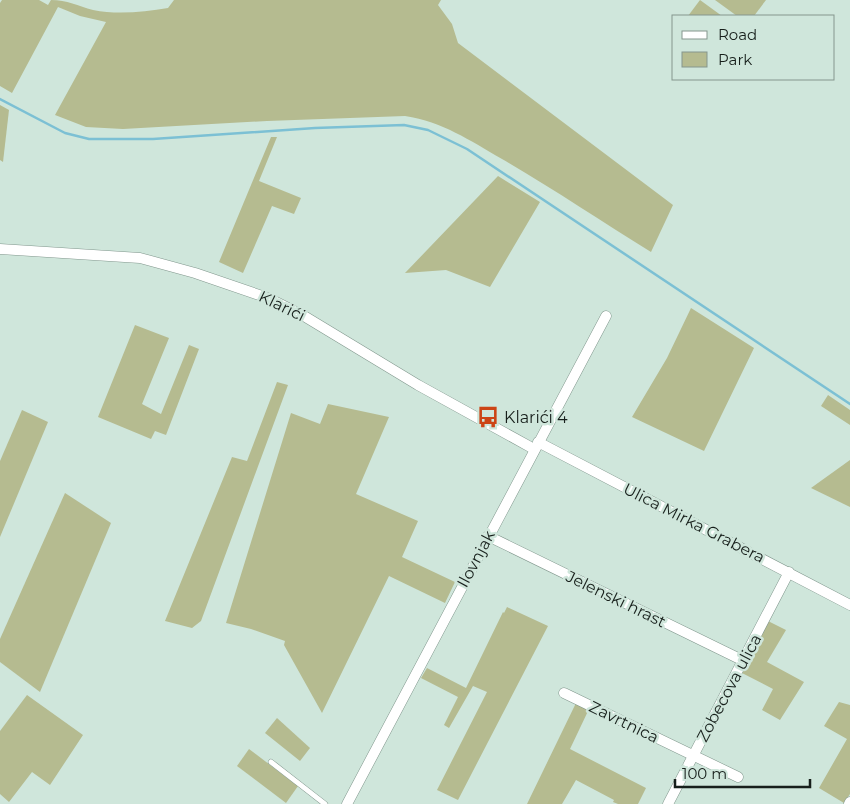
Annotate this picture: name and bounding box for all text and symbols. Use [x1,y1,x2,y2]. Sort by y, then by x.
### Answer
legend [672,15,835,80]
text: Road [718,25,757,44]
text: Park [718,50,752,69]
street label: Klarići [256,287,308,325]
bus stop icon: Klarići 4 [475,404,501,430]
place label: Klarići 4 [504,408,568,427]
street label: Ulica Mirka Grabera [620,479,768,567]
street label: Ilovnjak [453,527,499,591]
street label: Jelenski hrast [562,566,669,632]
street label: Zobecova ulica [693,631,765,745]
street label: Zavrtnica [586,697,662,747]
scale bar [675,756,810,788]
text: 100 m [682,764,727,783]

